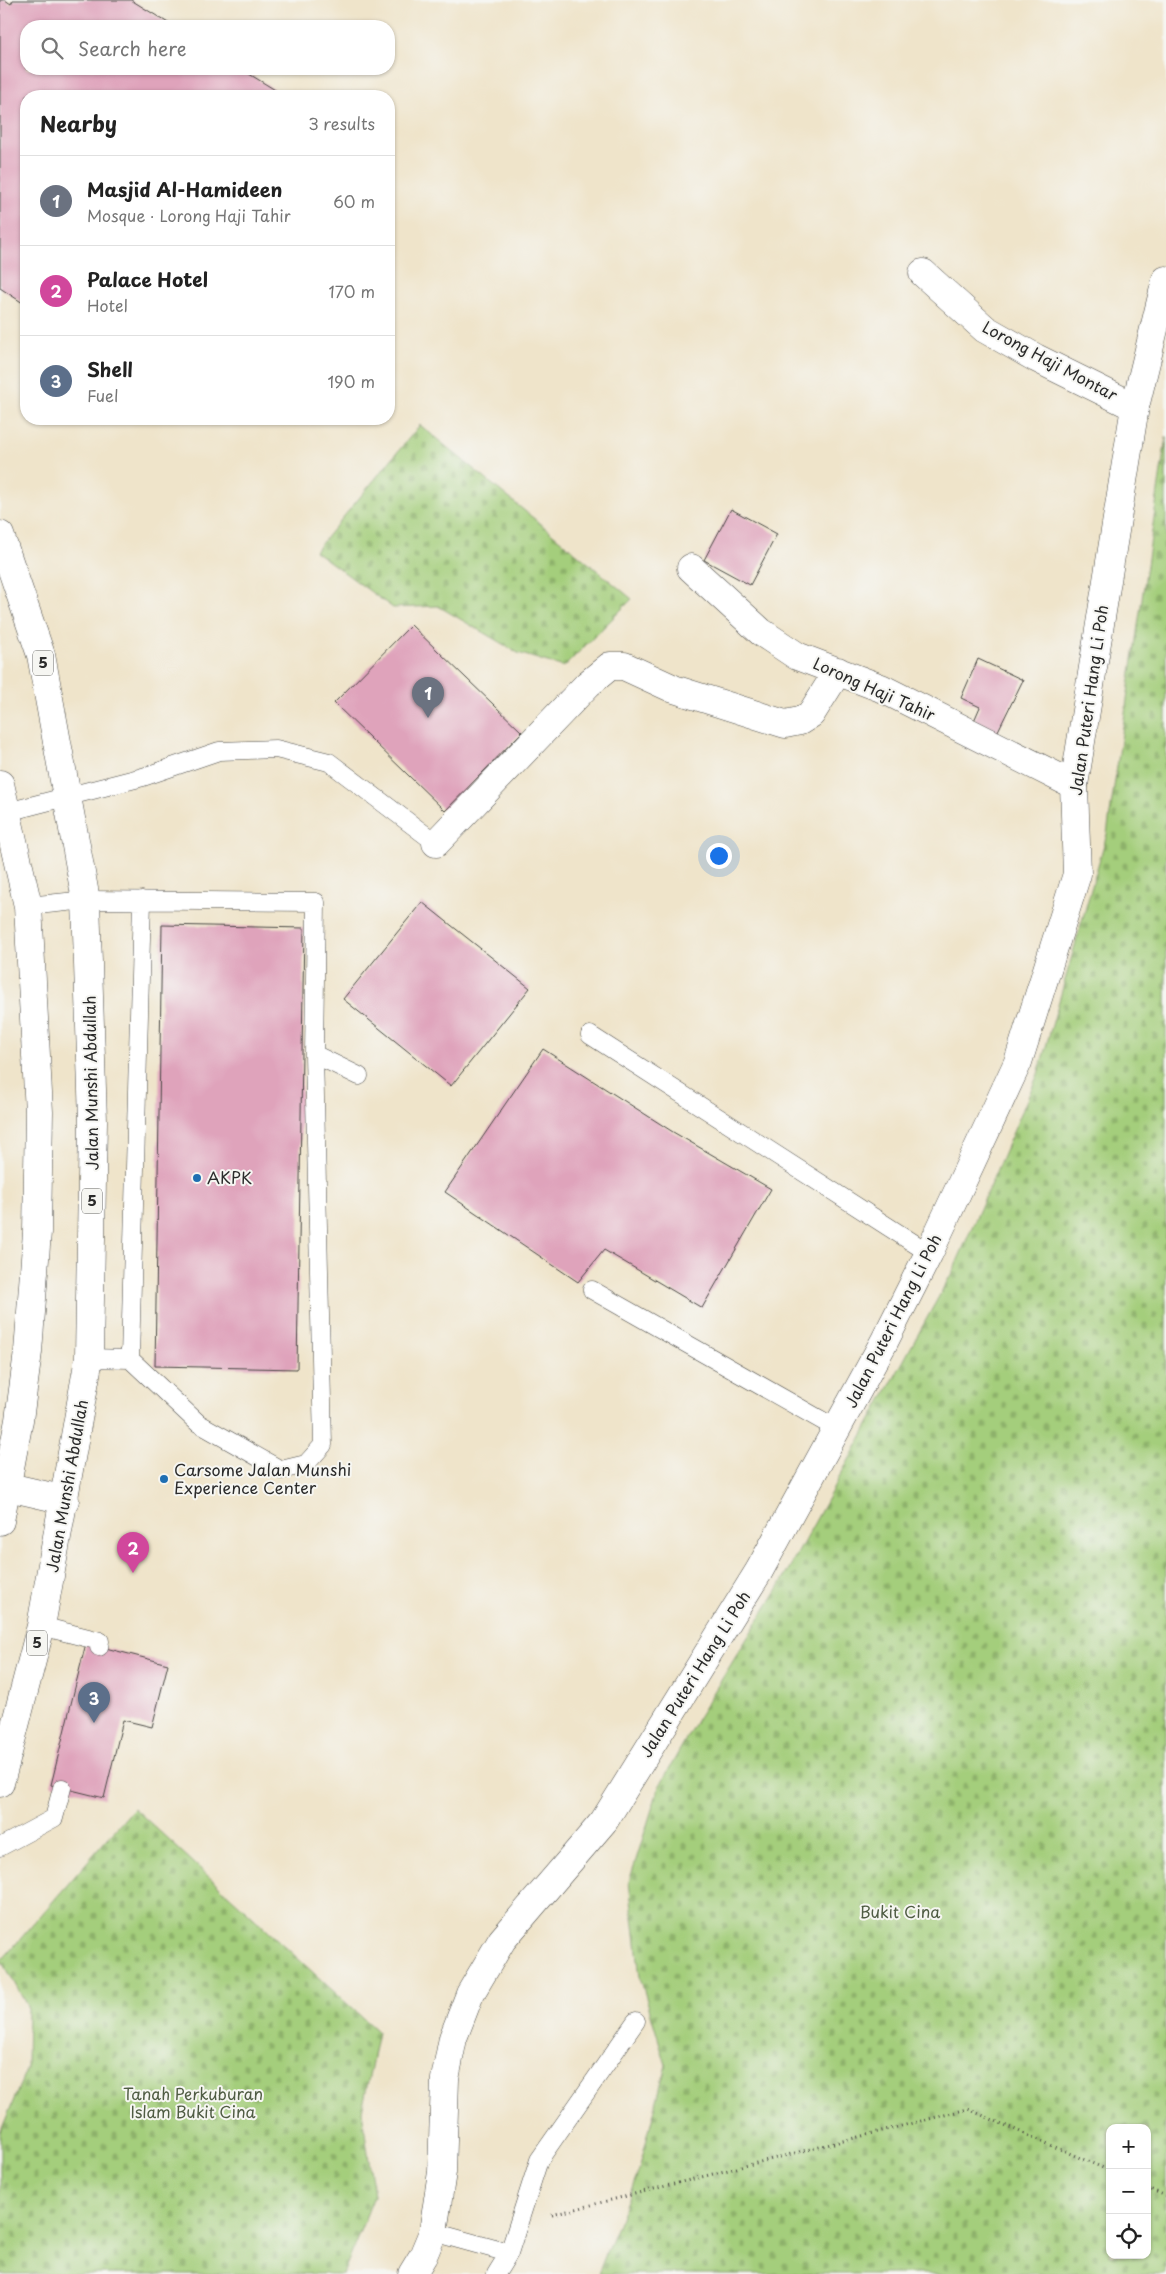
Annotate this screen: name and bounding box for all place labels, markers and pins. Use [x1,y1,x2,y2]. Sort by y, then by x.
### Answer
pin: 1 [412,677,444,718]
place label: AKPK [207,1165,252,1189]
marker: AKPK [191,1172,203,1184]
place label: Carsome Jalan Munshi Experience Center [174,1457,351,1499]
marker: Carsome Jalan Munshi Experience Center [158,1473,170,1485]
pin: 2 [117,1532,149,1573]
pin: 3 [78,1682,110,1723]

